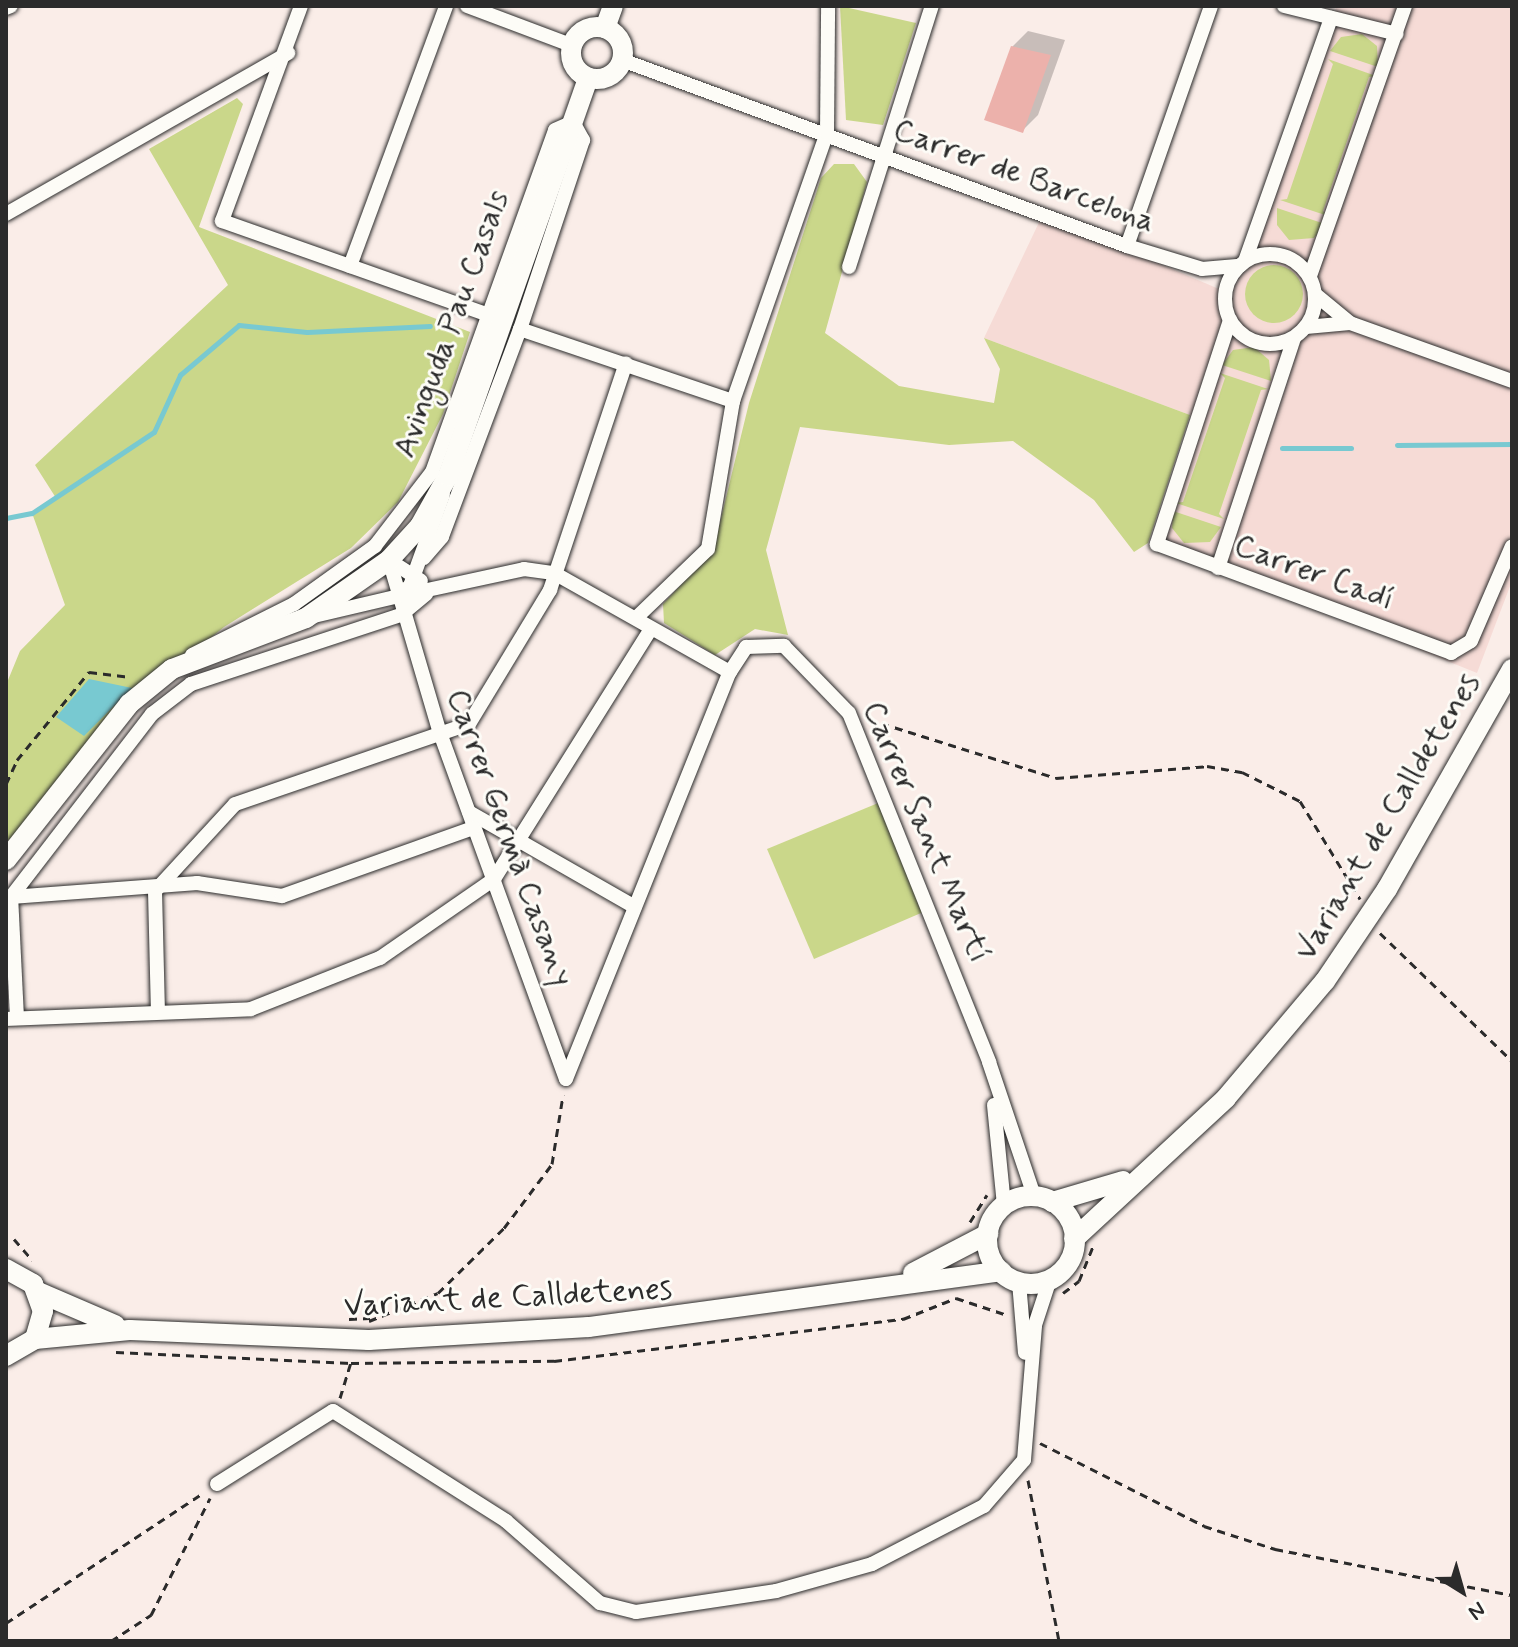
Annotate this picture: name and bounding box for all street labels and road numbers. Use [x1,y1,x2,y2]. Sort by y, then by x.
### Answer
street label: Carrer de Barcelona [888,111,1160,241]
street label: Avinguda Pau Casals [387,188,517,460]
street label: Carrer Cadí [1228,526,1400,620]
street label: Variant de Calldetenes [1287,666,1489,968]
street label: Carrer Germà Casany [436,680,582,996]
street label: Carrer Sant Martí [857,704,995,960]
street label: Variant de Calldetenes [342,1270,674,1326]

